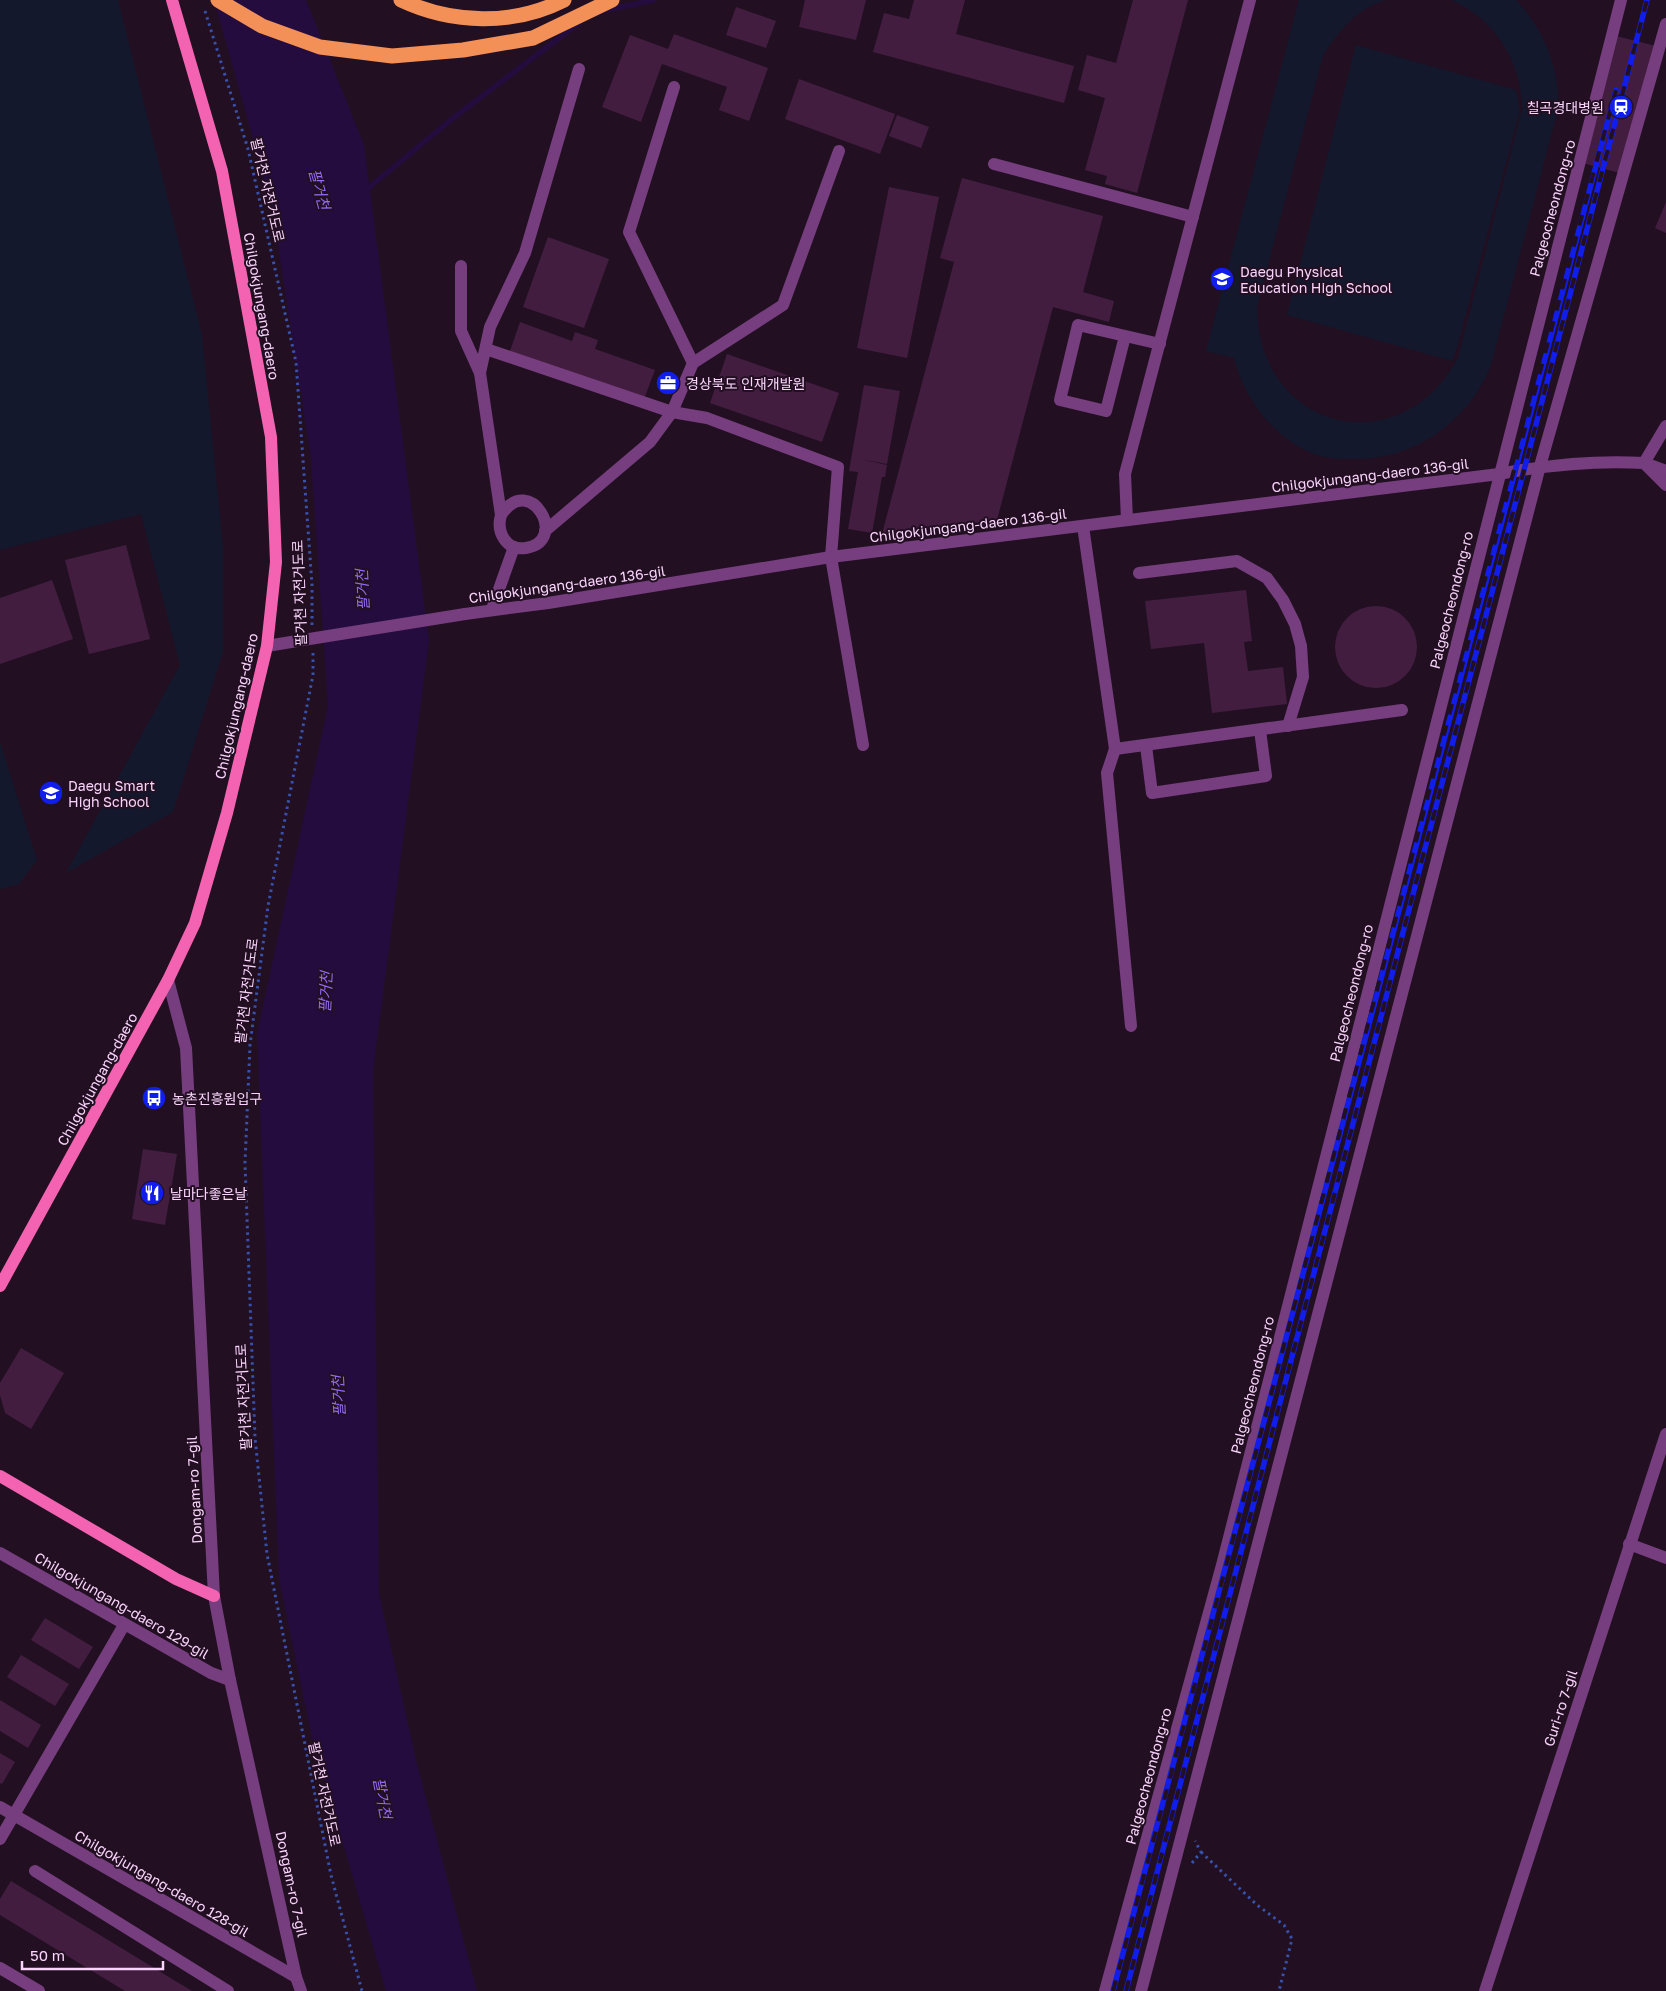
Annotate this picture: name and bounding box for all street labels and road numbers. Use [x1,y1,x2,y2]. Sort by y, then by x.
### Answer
street label: 팔거천 자전거도로 [248,136,288,244]
street label: Palgeocheondong-ro [1526,138,1578,278]
street label: Chilgokjungang-daero [241,231,283,381]
street label: Chilgokjungang-daero 136-gil [1270,454,1470,496]
street label: Chilgokjungang-daero 136-gil [868,504,1068,546]
street label: Palgeocheondong-ro [1426,530,1476,670]
street label: 팔거천 자전거도로 [289,539,309,647]
street label: Chilgokjungang-daero 136-gil [468,562,666,606]
street label: Chilgokjungang-daero [211,631,261,781]
street label: Palgeocheondong-ro [1326,923,1376,1063]
street label: 팔거천 자전거도로 [231,937,261,1045]
street label: Chilgokjungang-daero [53,1010,141,1148]
street label: Palgeocheondong-ro [1227,1315,1277,1455]
street label: 팔거천 자전거도로 [232,1343,254,1451]
street label: Dongam-ro 7-gil [183,1436,205,1544]
street label: Chilgokjungang-daero 129-gil [32,1548,212,1662]
street label: Guri-ro 7-gil [1540,1667,1580,1749]
street label: Palgeocheondong-ro [1122,1706,1174,1846]
street label: 팔거천 자전거도로 [306,1740,344,1848]
street label: Chilgokjungang-daero 128-gil [72,1826,252,1940]
street label: Dongam-ro 7-gil [272,1829,312,1939]

